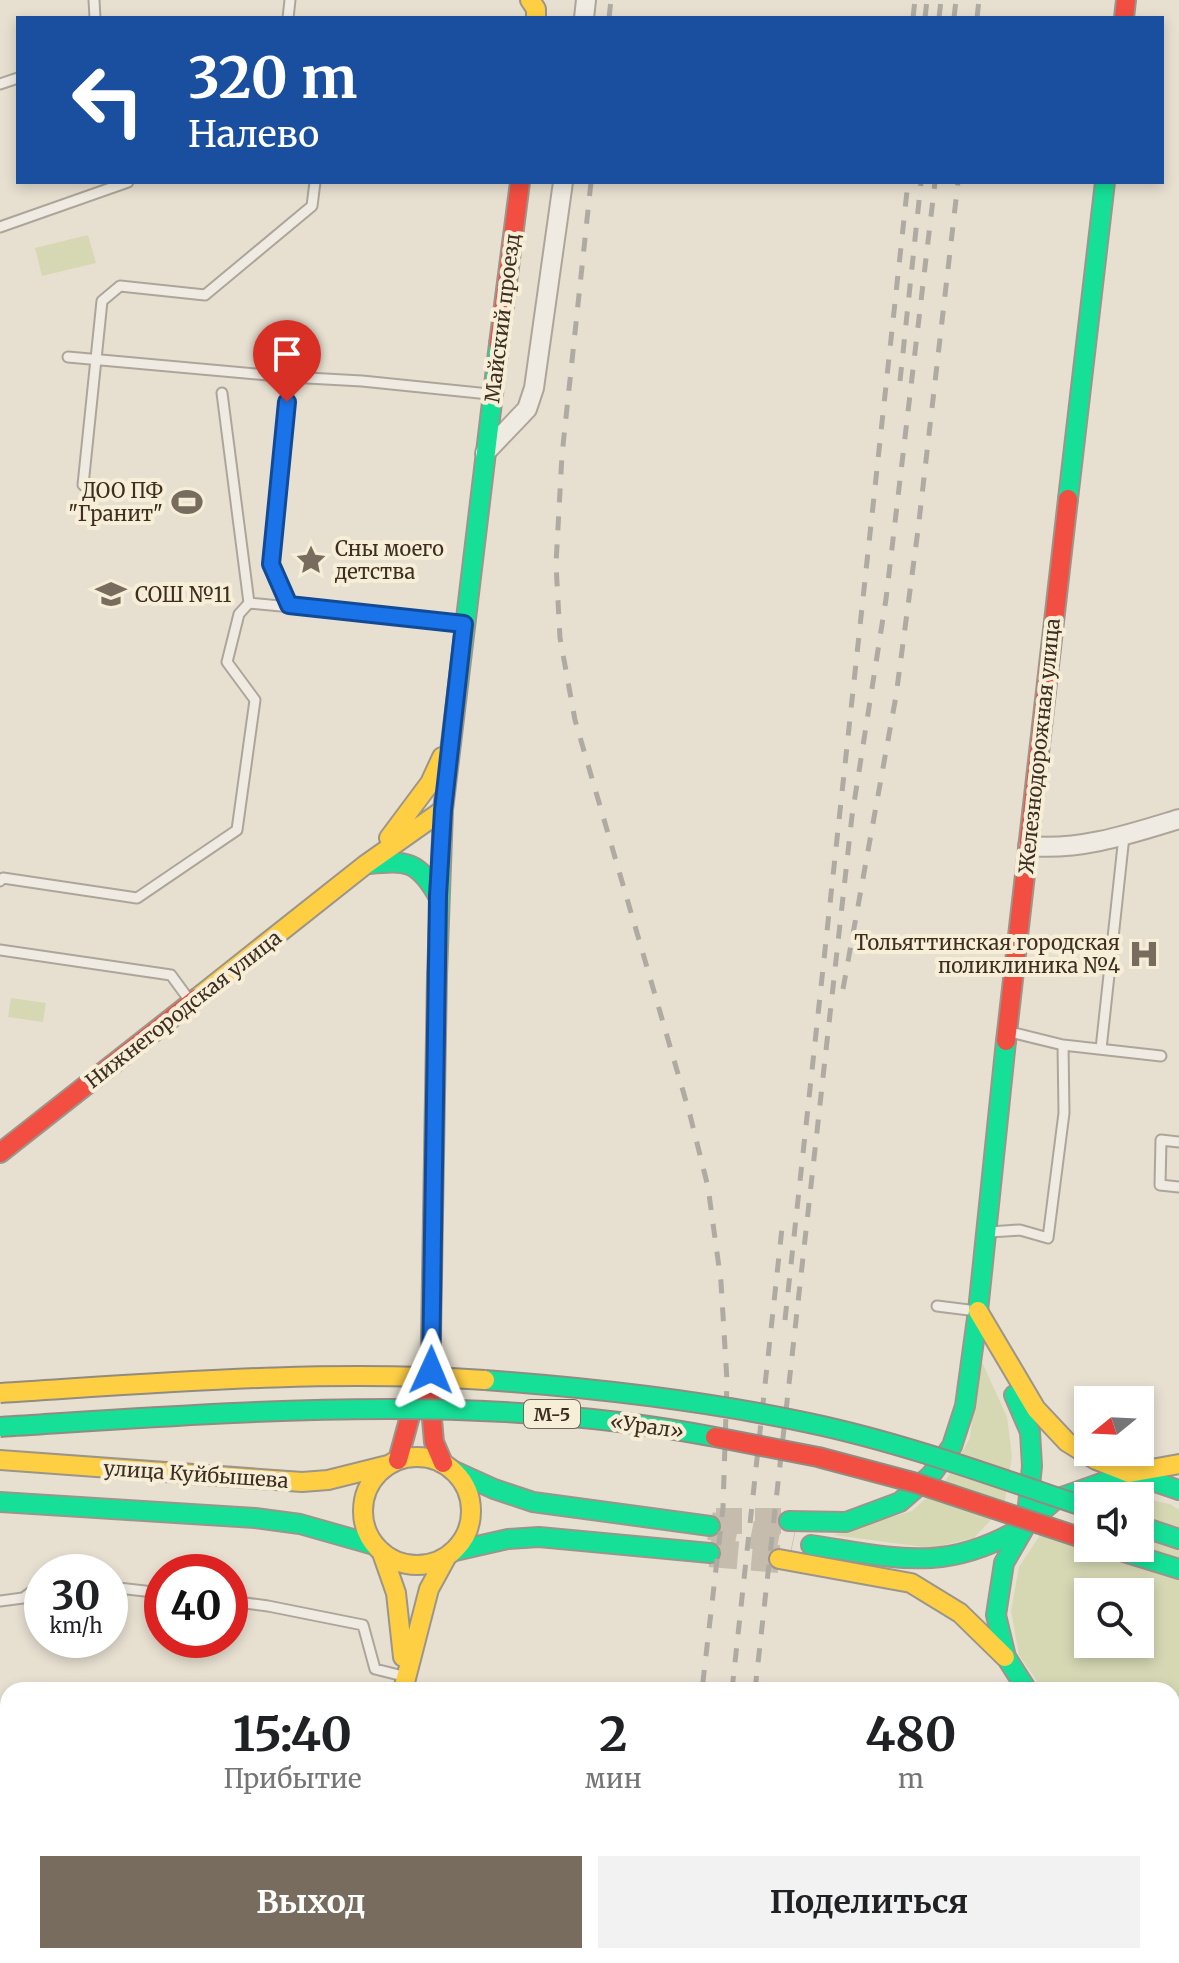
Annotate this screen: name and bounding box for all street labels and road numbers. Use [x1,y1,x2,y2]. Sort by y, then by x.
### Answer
street label: Майский проезд [479,232,525,404]
street label: Железнодорожная улица [1013,617,1065,875]
street label: Нижнегородская улица [80,925,286,1093]
road number: М-5 [524,1400,580,1428]
street label: «Урал» [609,1408,685,1444]
street label: улица Куйбышева [103,1455,290,1493]

